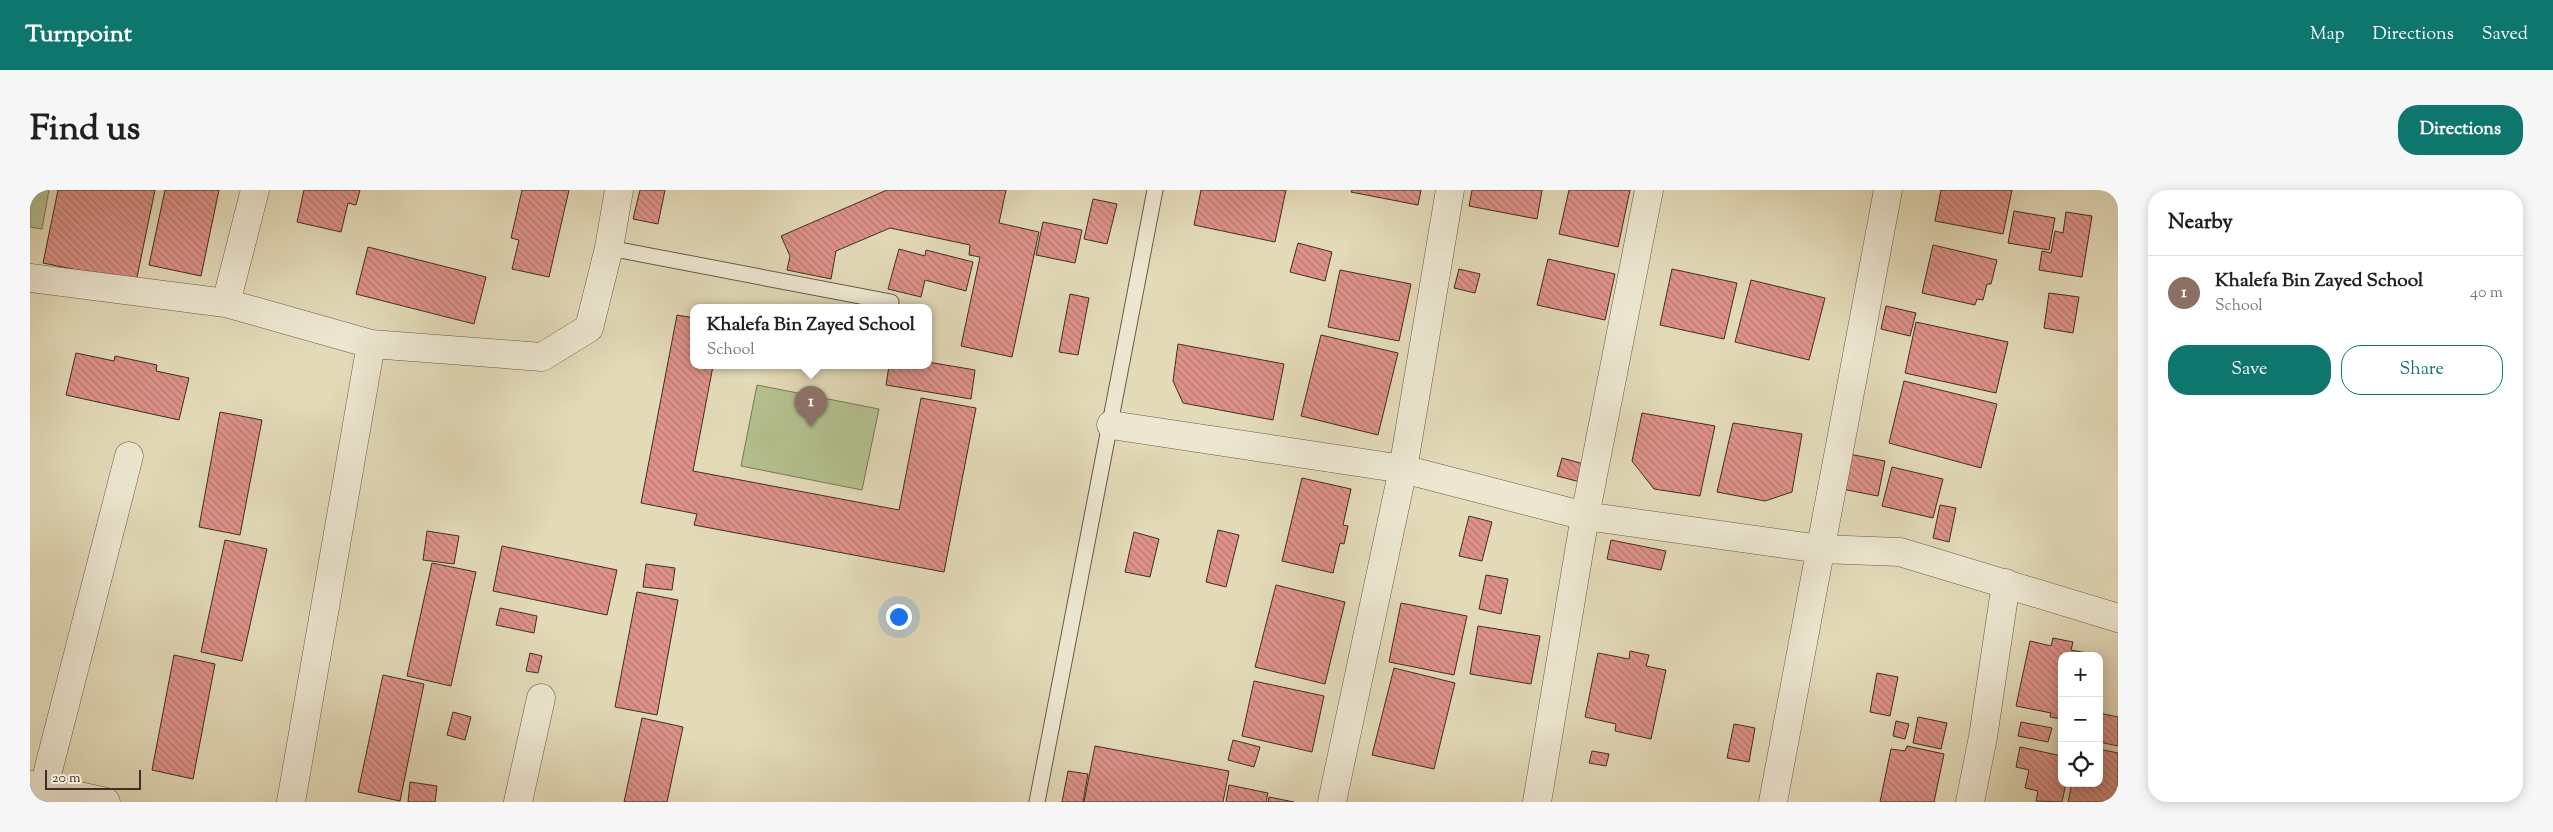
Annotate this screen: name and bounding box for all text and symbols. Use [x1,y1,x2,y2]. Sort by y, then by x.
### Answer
text: Turnpoint [25,18,132,52]
text: Map [2310,22,2345,48]
text: Directions [2373,22,2454,48]
text: Saved [2482,22,2528,48]
text: Find us [30,105,140,156]
button: Directions [2398,105,2523,155]
text: Nearby [2168,208,2233,238]
text: Khalefa Bin Zayed School [2215,268,2423,295]
text: 1 [2181,282,2187,305]
text: 40 m [2470,282,2503,305]
text: School [2215,295,2263,318]
popup [690,304,932,369]
text: Khalefa Bin Zayed School [707,312,915,339]
text: School [707,339,755,362]
button: Save [2168,345,2331,395]
button: Share [2341,345,2503,395]
pin: 1 [795,386,827,427]
your location [886,604,912,630]
map controls [2058,652,2103,787]
button: + [2058,652,2103,697]
button: − [2058,697,2103,742]
button: locate [2058,742,2103,787]
scale bar [45,767,141,790]
text: 20 m [52,769,81,789]

